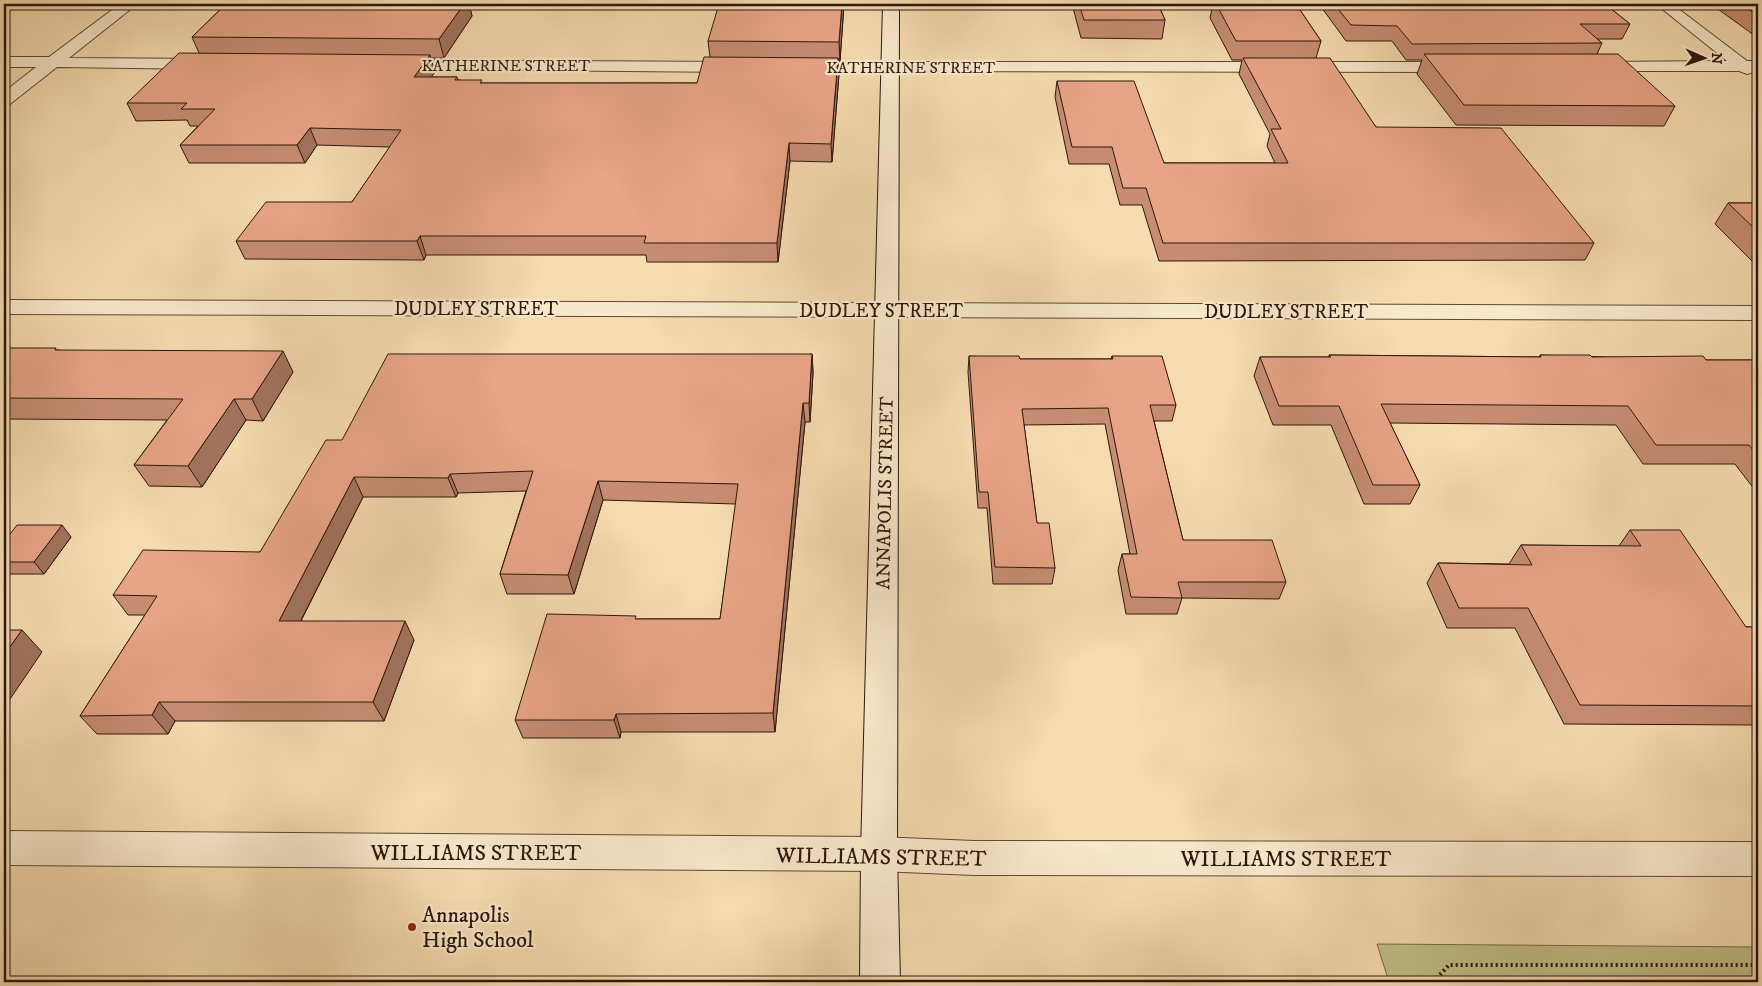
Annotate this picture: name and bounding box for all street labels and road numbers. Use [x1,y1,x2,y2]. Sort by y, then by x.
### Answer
street label: KATHERINE STREET [422,56,590,76]
street label: KATHERINE STREET [827,58,995,78]
street label: DUDLEY STREET [394,298,559,321]
street label: DUDLEY STREET [799,300,964,323]
street label: DUDLEY STREET [1204,301,1369,324]
street label: ANNAPOLIS STREET [872,396,899,590]
street label: WILLIAMS STREET [369,840,582,867]
street label: WILLIAMS STREET [774,842,987,873]
street label: WILLIAMS STREET [1179,846,1392,873]

